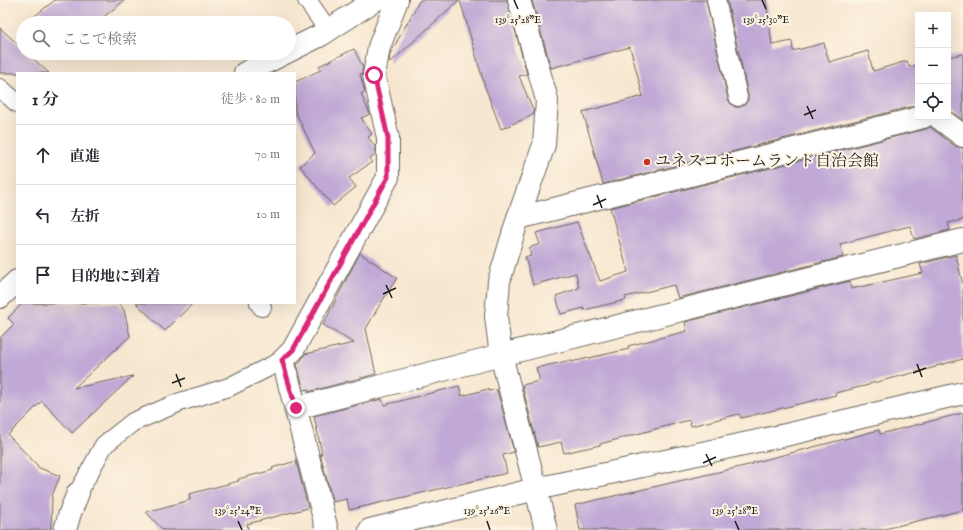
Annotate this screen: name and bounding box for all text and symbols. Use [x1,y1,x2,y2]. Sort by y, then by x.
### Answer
map controls [915,12,951,120]
button: + [915,12,951,48]
text: 139°25'28"E [495,14,541,27]
text: 139°25'30"E [743,14,789,27]
search box [16,16,296,60]
icon: search [30,27,52,49]
text: ここで検索 [62,30,137,49]
button: − [915,48,951,84]
route start [365,66,383,84]
button: locate [915,84,951,120]
text: 1 分 [32,90,59,111]
text: 徒歩 · 80 m [221,91,280,108]
icon: ahead [32,144,54,166]
text: 70 m [255,146,280,163]
text: 直進 [70,147,100,166]
place label: ユネスコホームランド自治会館 [655,152,879,172]
marker: ユネスコホームランド自治会館 [642,157,652,167]
icon: left [32,204,54,226]
text: 10 m [256,206,280,223]
text: 左折 [70,207,100,226]
icon: arrive [32,264,54,286]
text: 目的地に到着 [70,267,160,286]
route end [287,399,305,417]
text: 139°25'24"E [214,505,262,518]
text: 139°25'26"E [464,505,510,518]
text: 139°25'28"E [712,505,758,518]

